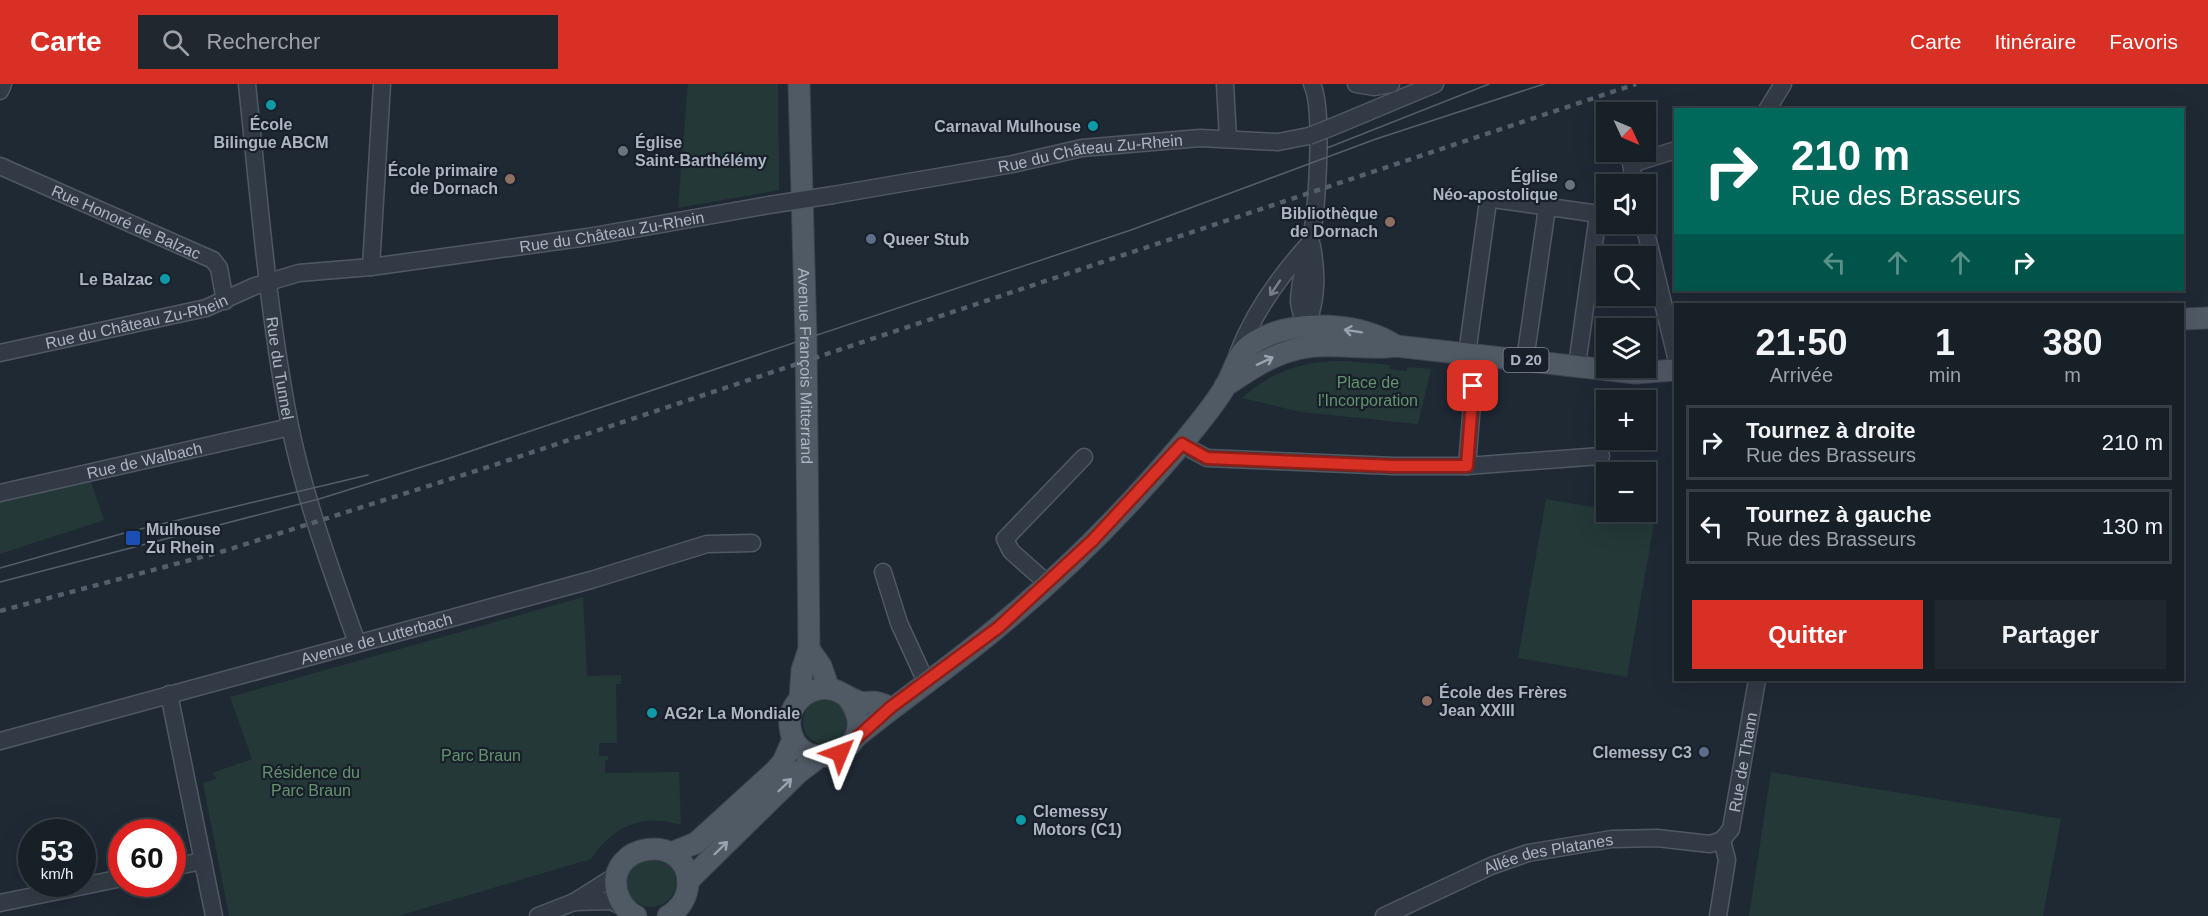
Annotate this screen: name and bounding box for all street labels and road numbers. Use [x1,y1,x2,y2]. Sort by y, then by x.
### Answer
street label: Rue du Château Zu-Rhein [997,132,1183,175]
street label: Rue Honoré de Balzac [49,182,203,262]
street label: Rue du Château Zu-Rhein [518,209,705,255]
street label: Avenue François Mitterrand [795,268,815,464]
street label: Rue du Château Zu-Rhein [44,291,230,352]
street label: Rue du Tunnel [263,315,297,421]
road number: D 20 [1504,348,1549,372]
street label: Rue de Walbach [85,439,204,482]
street label: Avenue de Lutterbach [299,610,454,668]
street label: Rue de Thann [1726,711,1760,814]
street label: Allée des Platanes [1481,831,1614,877]

